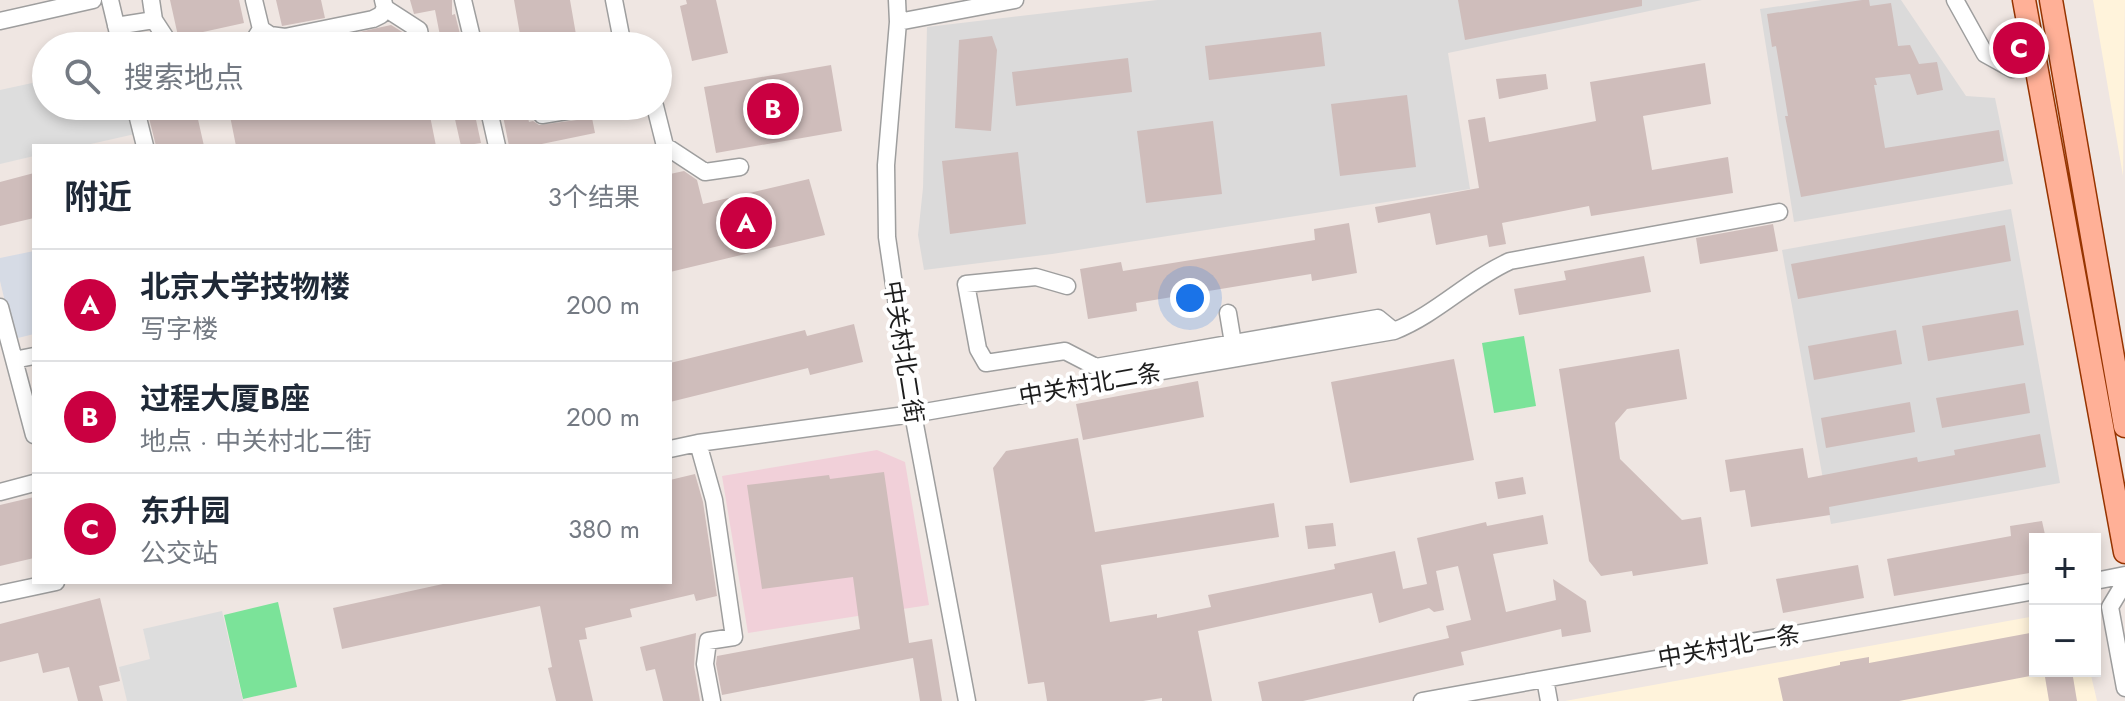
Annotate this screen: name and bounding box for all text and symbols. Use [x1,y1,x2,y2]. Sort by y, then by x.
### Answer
pin: C [1993,18,2045,78]
search box [32,32,672,120]
icon: search [60,54,104,98]
text: 搜索地点 [124,56,244,99]
pin: B [747,79,799,139]
text: 附近 [64,173,132,222]
text: 3个结果 [548,178,640,216]
pin: A [720,193,772,253]
text: 北京大学技物楼 [140,265,350,308]
street label: 中关村北二街 [875,278,933,426]
your location [1170,278,1210,318]
text: A [80,286,100,324]
text: 200 m [566,286,640,324]
text: 写字楼 [140,310,218,348]
street label: 中关村北二条 [1016,354,1164,414]
text: 过程大厦B座 [140,377,310,420]
text: B [81,398,99,436]
text: 200 m [566,398,640,436]
text: 地点 · 中关村北二街 [140,422,371,460]
text: 东升园 [140,489,230,532]
text: C [81,510,99,548]
text: 380 m [568,510,640,548]
map controls [2029,533,2101,677]
button: + [2029,533,2101,605]
text: 公交站 [140,534,218,572]
button: − [2029,605,2101,677]
street label: 中关村北一条 [1655,616,1803,676]

